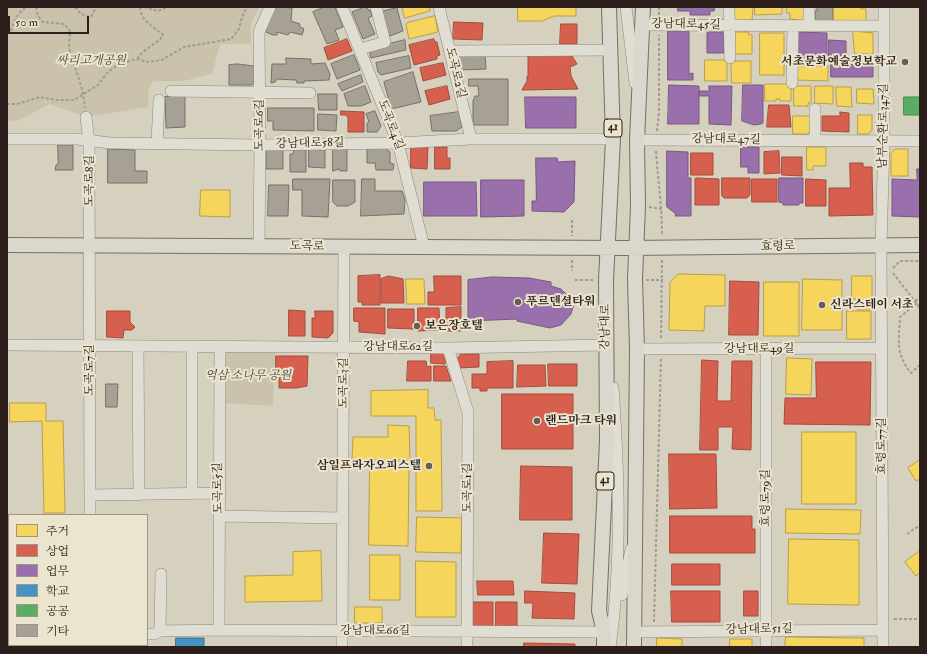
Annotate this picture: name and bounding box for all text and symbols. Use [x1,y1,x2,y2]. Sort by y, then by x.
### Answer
scale bar [10,8,91,34]
text: 50 m [15,15,38,30]
street label: 강남대로45길 [651,17,721,33]
street label: 도곡로2길 [442,46,468,100]
park label: 싸리고개공원 [56,54,126,68]
place label: 서초문화예술정보학교 [781,55,897,69]
marker: 서초문화예술정보학교 [900,57,910,67]
street label: 남부순환로347길 [876,83,892,169]
street label: 도곡로4길 [374,98,406,152]
street label: 도곡로6길 [253,99,267,151]
road number: 41 [604,119,622,137]
street label: 강남대로47길 [691,132,761,148]
street label: 강남대로58길 [275,136,345,152]
street label: 도곡로8길 [83,155,97,207]
street label: 도곡로 [289,239,325,255]
street label: 효령로 [760,239,796,255]
place label: 푸르덴셜타워 [526,295,596,309]
marker: 푸르덴셜타워 [513,297,523,307]
place label: 신라스테이 서초 [830,298,914,312]
marker: 신라스테이 서초 [817,300,827,310]
street label: 강남대로 [598,304,614,350]
place label: 보은장호텔 [425,319,483,333]
marker: 보은장호텔 [412,321,422,331]
street label: 강남대로62길 [363,340,433,354]
street label: 강남대로49길 [724,342,794,356]
street label: 도곡로7길 [83,344,97,396]
street label: 도곡로3길 [337,358,351,408]
park label: 역삼 소나무 공원 [205,369,291,383]
place label: 랜드마크 타워 [545,414,617,428]
marker: 랜드마크 타워 [532,416,542,426]
street label: 효령로77길 [875,417,889,475]
place label: 삼일프라자오피스텔 [317,459,421,473]
marker: 삼일프라자오피스텔 [424,461,434,471]
street label: 도곡로5길 [211,462,227,514]
street label: 도곡로1길 [461,463,475,513]
street label: 효령로79길 [759,469,773,527]
road number: 41 [596,472,614,490]
legend [8,514,148,646]
text: 주거 [46,524,69,539]
text: 상업 [46,544,69,559]
text: 업무 [46,564,69,579]
text: 학교 [46,584,69,599]
text: 공공 [46,604,69,619]
street label: 강남대로51길 [725,622,793,638]
text: 기타 [46,624,69,639]
street label: 강남대로66길 [340,624,410,638]

